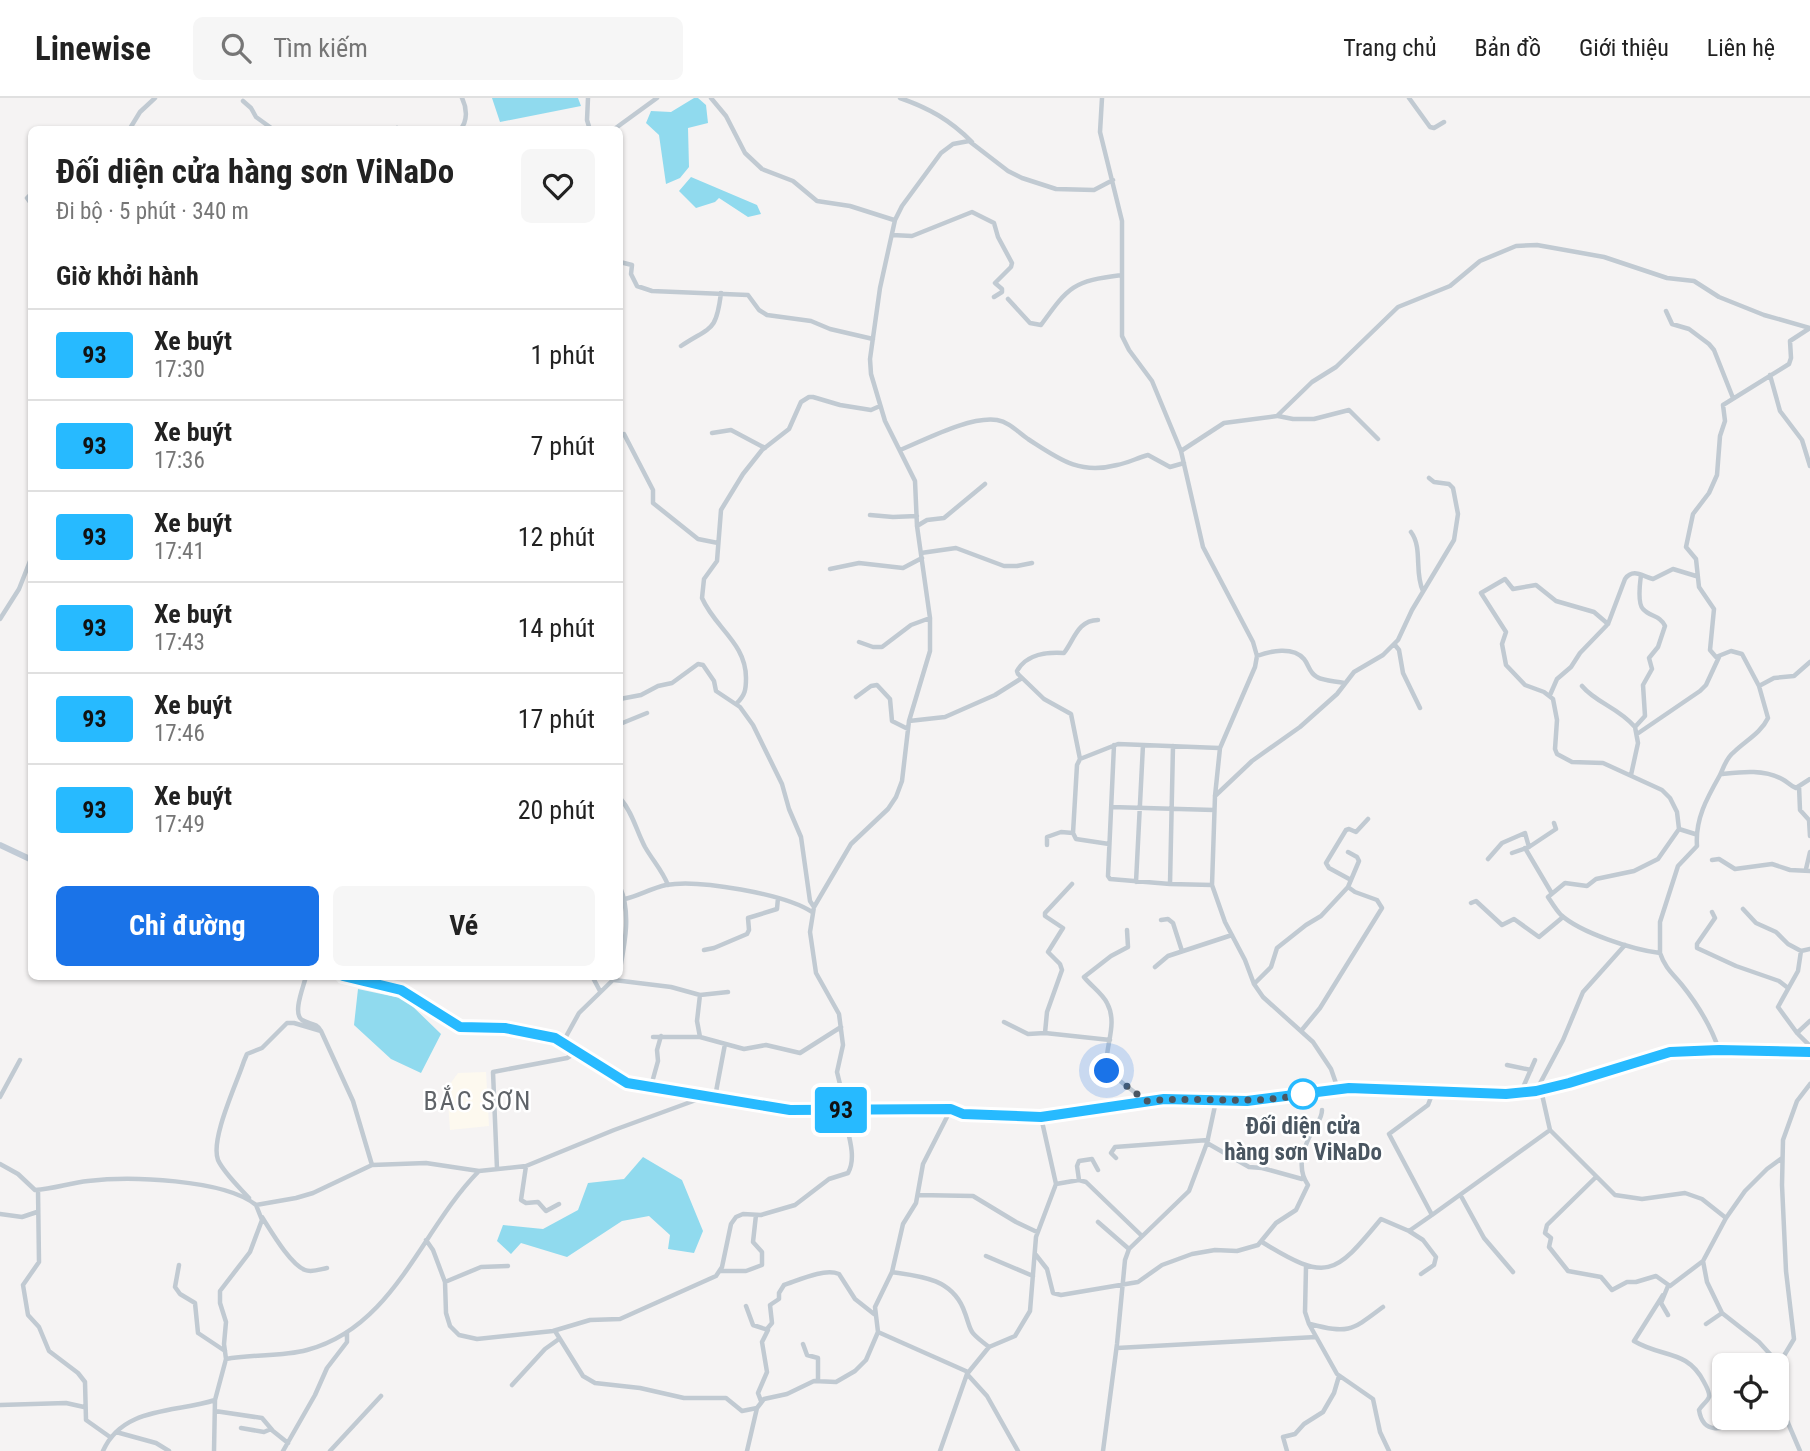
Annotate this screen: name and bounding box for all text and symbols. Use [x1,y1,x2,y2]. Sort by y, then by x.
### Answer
search box [193,17,683,80]
text: Linewise [35,29,151,68]
icon: search [217,29,255,67]
text: Tìm kiếm [273,33,368,63]
text: Trang chủ [1343,34,1437,62]
text: Bản đồ [1475,34,1541,62]
text: Giới thiệu [1579,34,1669,62]
text: Liên hệ [1707,34,1775,62]
button: heart [521,149,595,223]
text: Đối diện cửa hàng sơn ViNaDo [56,152,454,191]
text: Đi bộ · 5 phút · 340 m [56,198,249,225]
text: Giờ khởi hành [56,261,199,291]
text: Xe buýt [154,326,232,356]
text: 1 phút [531,340,595,370]
text: 93 [82,341,107,369]
text: 17:30 [154,356,205,383]
text: Xe buýt [154,417,232,447]
text: 7 phút [531,431,595,461]
text: 93 [82,432,107,460]
text: 17:36 [154,447,205,474]
text: Xe buýt [154,508,232,538]
text: 12 phút [518,522,595,552]
text: 93 [82,523,107,551]
text: 17:41 [154,538,205,565]
text: Xe buýt [154,599,232,629]
text: 14 phút [518,613,595,643]
text: 93 [82,614,107,642]
text: 17:43 [154,629,205,656]
text: Xe buýt [154,690,232,720]
text: 17 phút [518,704,595,734]
text: 93 [82,705,107,733]
text: 17:46 [154,720,205,747]
text: Xe buýt [154,781,232,811]
text: 20 phút [518,795,595,825]
text: 93 [82,796,107,824]
text: 17:49 [154,811,205,838]
button: Chỉ đường [56,886,319,966]
button: Vé [333,886,595,966]
your location [1089,1053,1124,1088]
marker: Đối diện cửa hàng sơn ViNaDo [1288,1079,1318,1109]
district label: BẮC SƠN [424,1085,532,1116]
line badge: 93 [810,1087,872,1133]
text: 93 [829,1096,853,1124]
place label: Đối diện cửa hàng sơn ViNaDo [1224,1113,1382,1166]
map controls [1712,1353,1789,1430]
button: locate [1712,1353,1789,1430]

